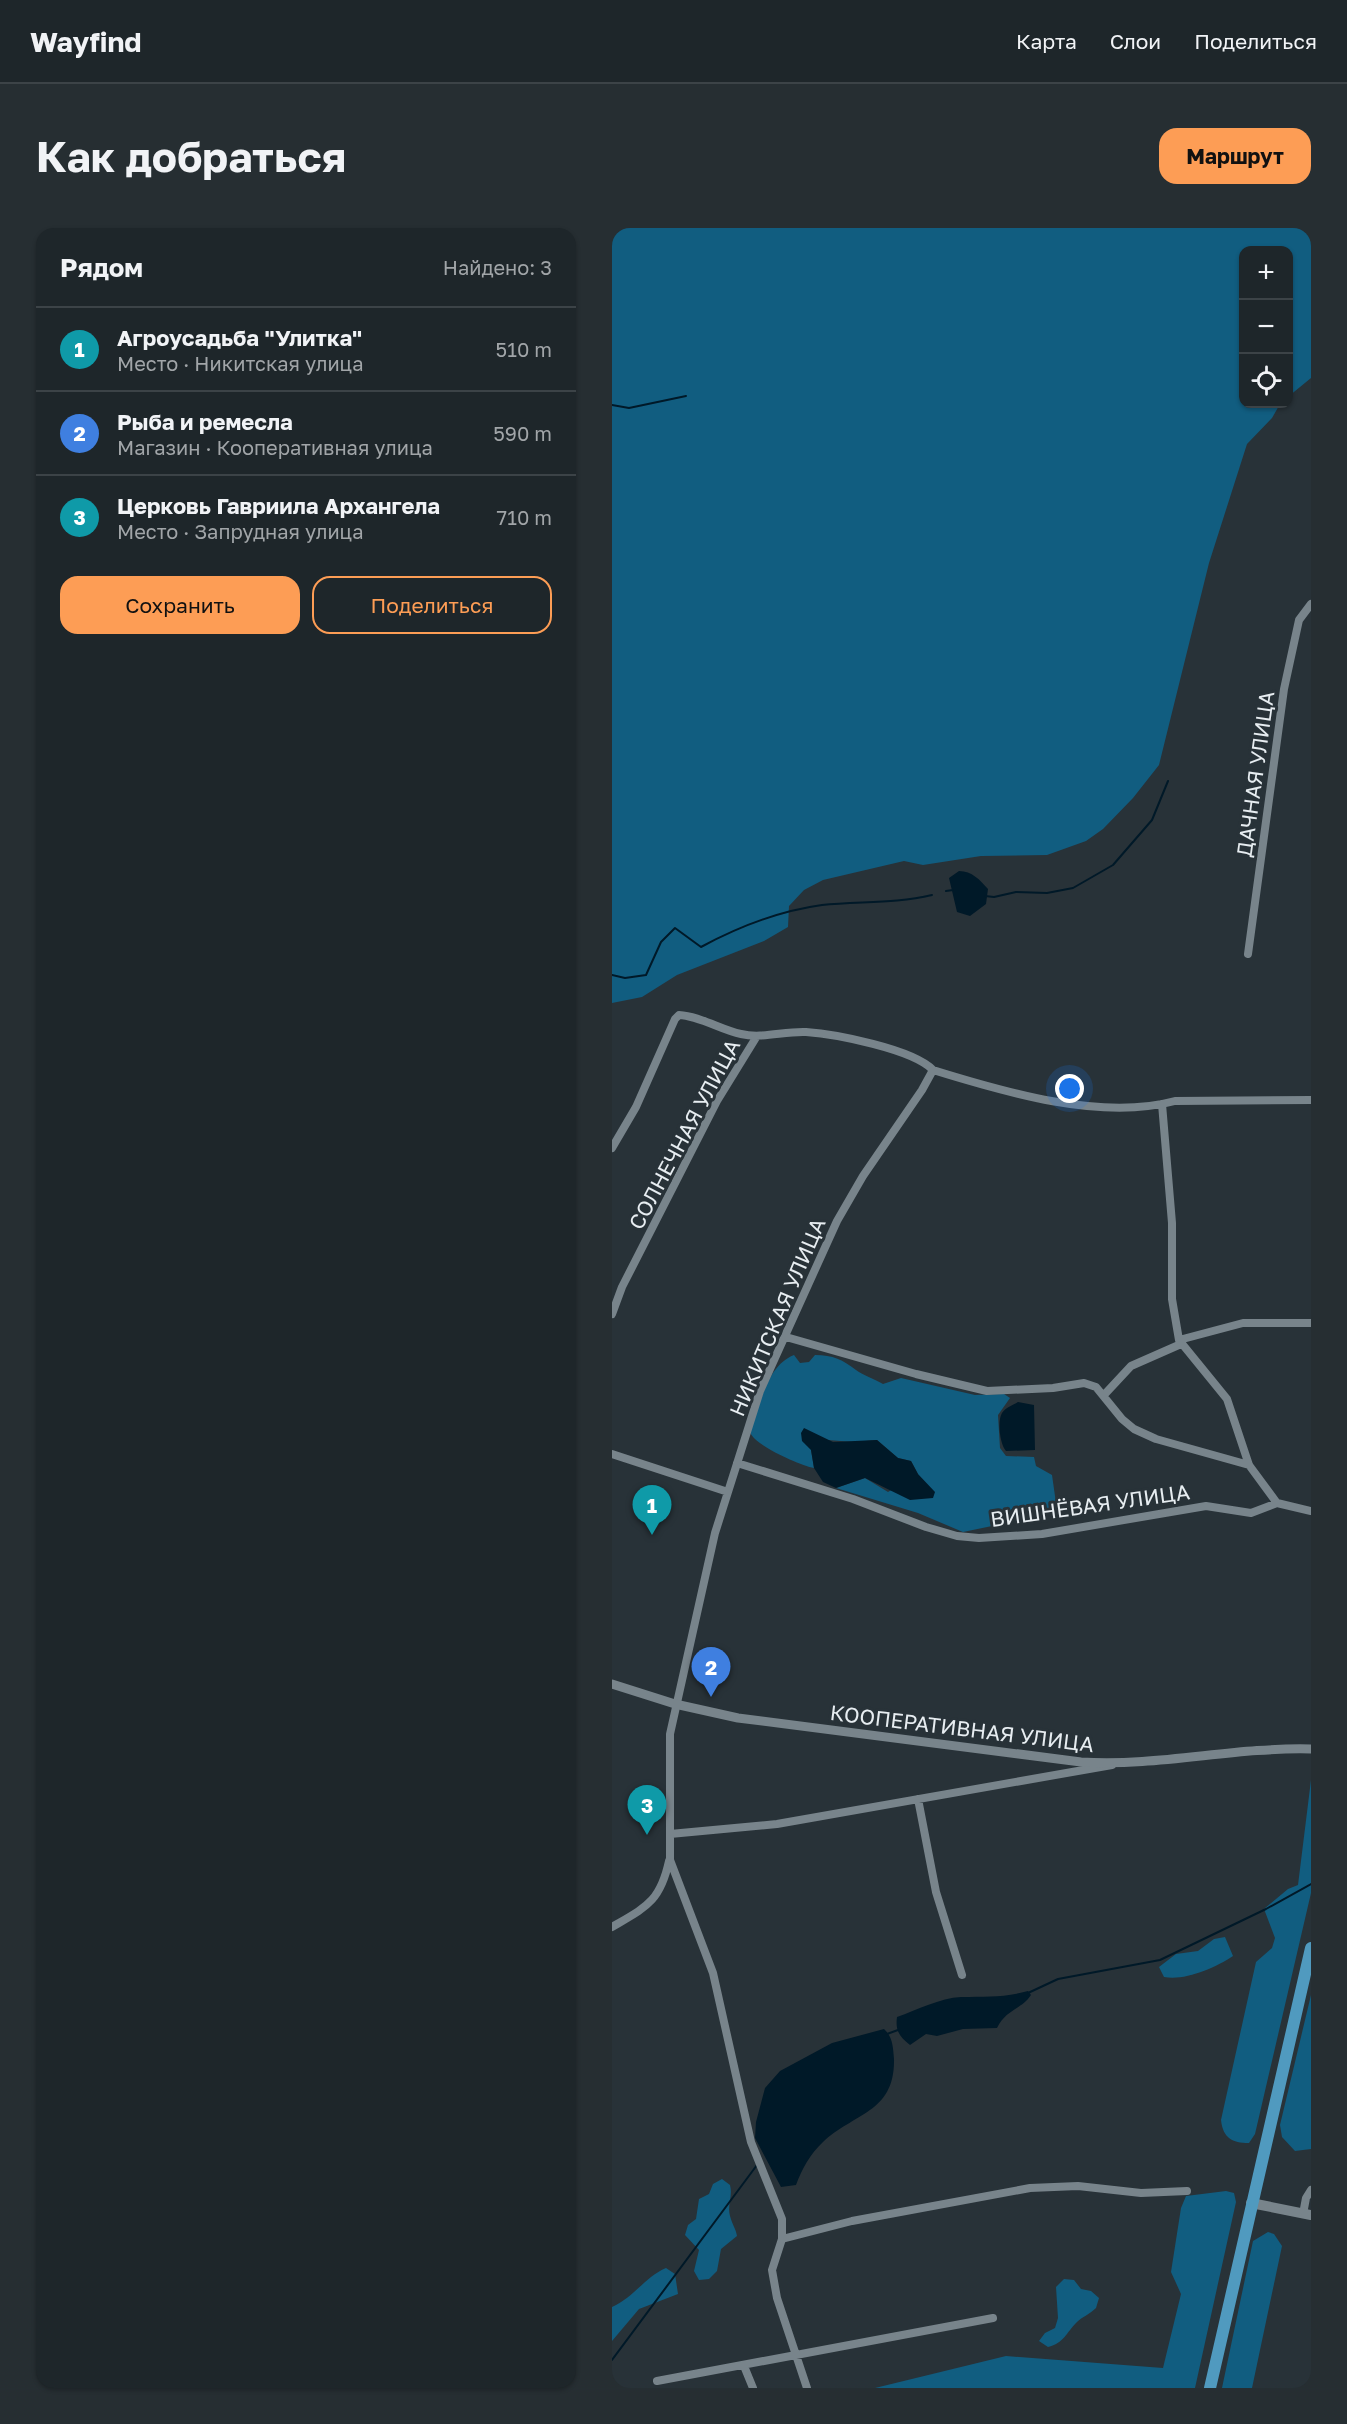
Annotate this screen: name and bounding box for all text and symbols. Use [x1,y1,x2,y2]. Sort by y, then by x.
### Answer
text: Wayfind [30,25,142,58]
text: Карта [1016,28,1077,54]
text: Слои [1110,28,1161,54]
text: Поделиться [1194,28,1317,54]
button: Маршрут [1159,128,1311,184]
text: Как добраться [36,131,346,181]
map controls [1239,246,1293,408]
button: + [1239,246,1293,300]
text: Рядом [60,252,143,283]
text: Найдено: 3 [443,255,552,279]
button: − [1239,300,1293,354]
text: Агроусадьба "Улитка" [117,324,362,351]
text: 1 [74,337,85,361]
text: 510 m [496,337,552,361]
text: Место · Никитская улица [117,351,364,375]
button: locate [1239,354,1293,408]
text: Рыба и ремесла [117,408,293,435]
text: 2 [73,421,86,445]
text: 590 m [493,421,552,445]
text: Магазин · Кооперативная улица [117,435,433,459]
text: Церковь Гавриила Архангела [117,492,440,519]
text: 3 [73,505,86,529]
text: 710 m [497,505,552,529]
text: Место · Запрудная улица [117,519,364,543]
button: Сохранить [60,576,300,634]
button: Поделиться [312,576,552,634]
street label: ДАЧНАЯ УЛИЦА [1231,689,1279,859]
street label: СОЛНЕЧНАЯ УЛИЦА [623,1034,745,1234]
your location [1055,1074,1084,1103]
street label: НИКИТСКАЯ УЛИЦА [723,1214,831,1420]
street label: ВИШНЁВАЯ УЛИЦА [989,1478,1191,1532]
pin: 1 [632,1486,672,1535]
pin: 2 [692,1648,730,1697]
street label: КООПЕРАТИВНАЯ УЛИЦА [829,1699,1095,1757]
pin: 3 [627,1786,666,1835]

